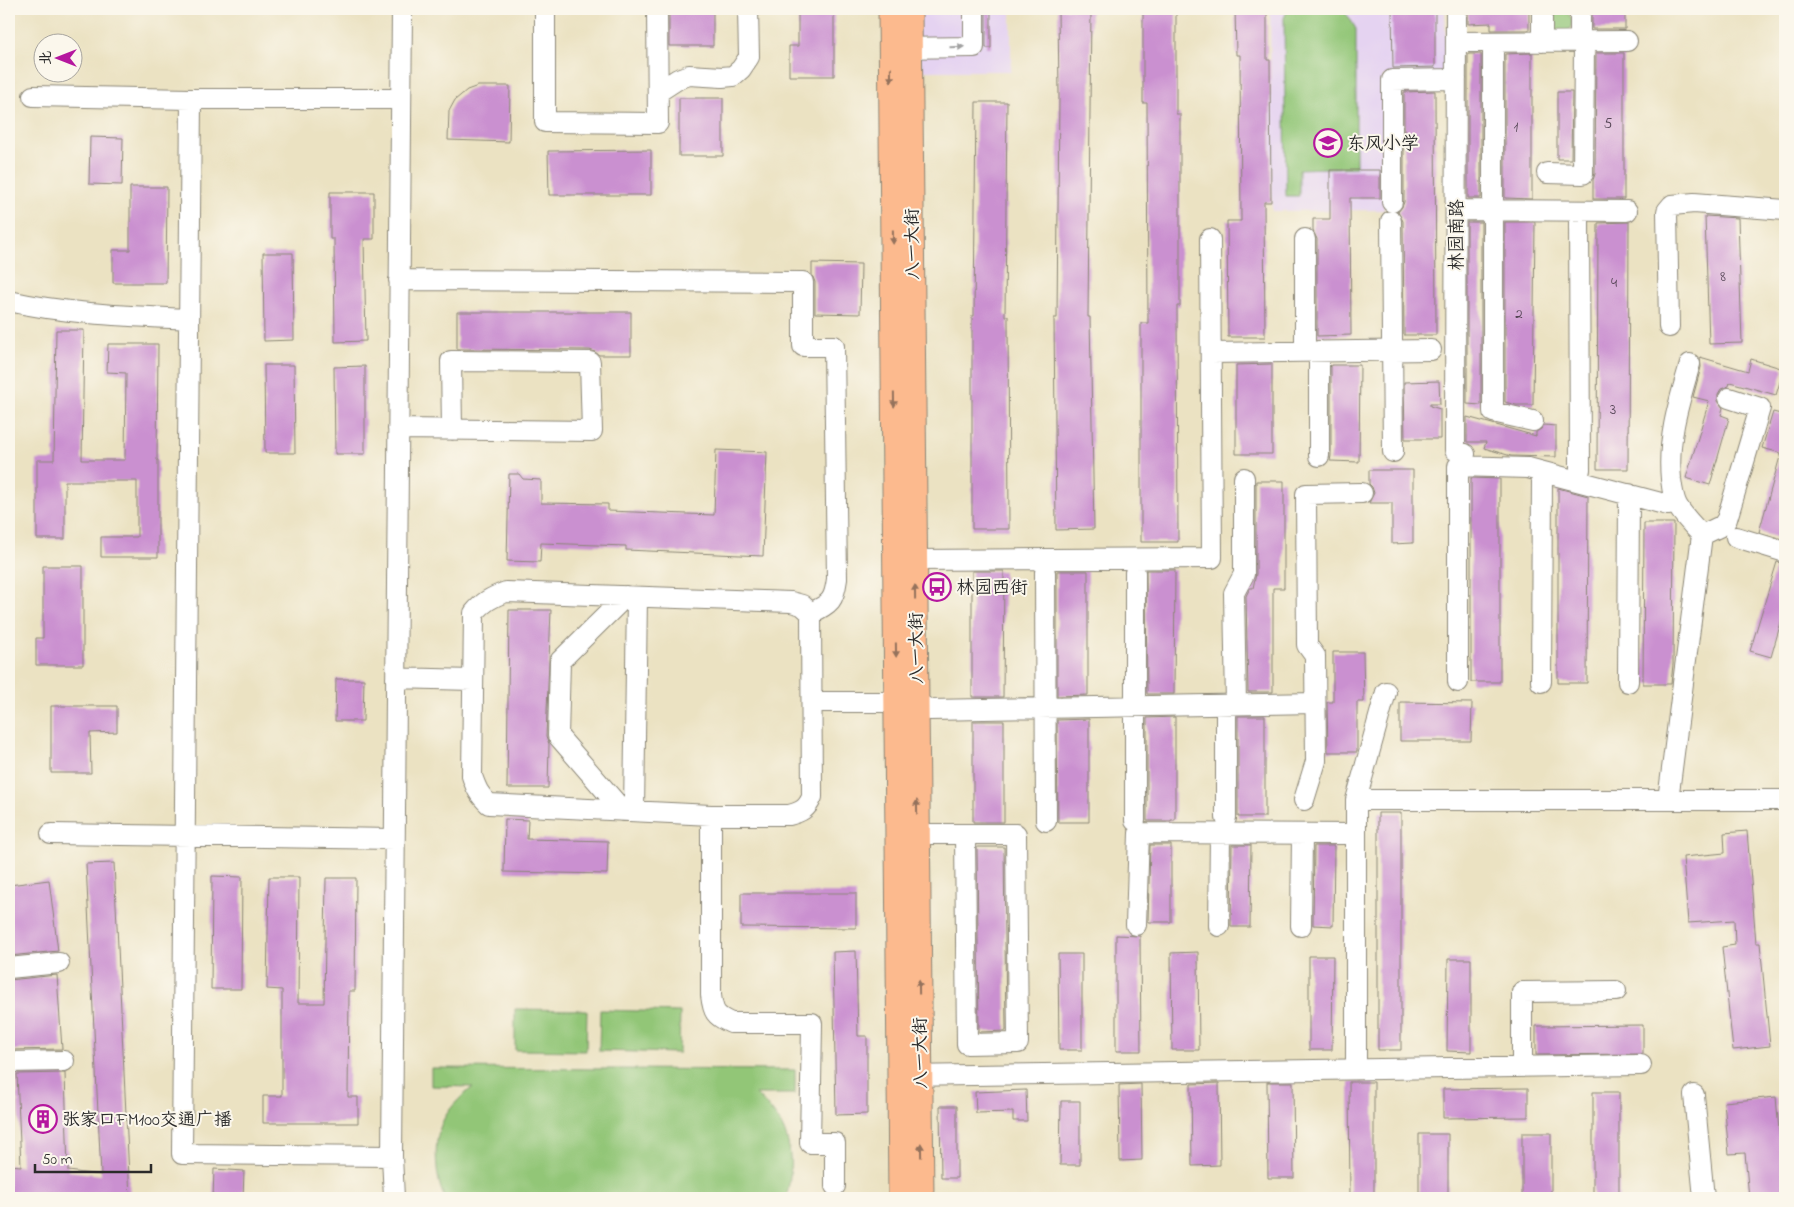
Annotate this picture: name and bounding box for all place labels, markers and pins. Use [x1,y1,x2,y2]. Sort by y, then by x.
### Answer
school or university icon: 东风小学 [1313,128,1343,158]
place label: 东风小学 [1347,132,1419,158]
bus stop icon: 林园西街 [922,572,952,602]
place label: 林园西街 [956,576,1028,602]
building icon: 张家口FM100交通广播 [28,1104,58,1134]
place label: 张家口FM100交通广播 [62,1108,232,1134]

